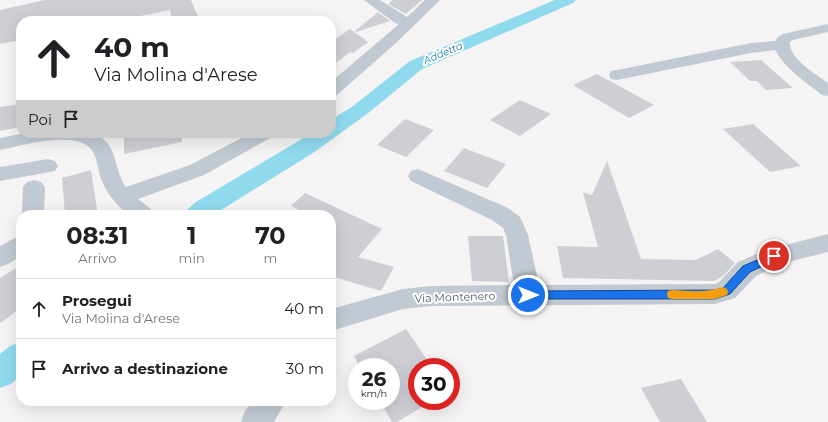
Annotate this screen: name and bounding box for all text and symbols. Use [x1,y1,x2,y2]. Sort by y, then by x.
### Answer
text: 40 m [94,30,170,64]
icon: ahead [28,32,80,84]
water label: Addetta [421,39,465,67]
text: Via Molina d'Arese [94,64,258,86]
icon: arrive [60,108,82,130]
text: Poi [28,110,52,129]
text: 08:31 [66,221,128,250]
text: 1 [187,221,196,250]
text: 70 [255,221,286,250]
pin [757,239,791,273]
icon: arrive [763,245,785,267]
text: Arrivo [78,250,116,266]
text: min [179,250,205,266]
text: m [263,250,277,266]
position arrow [507,274,549,316]
street label: Via Montenero [414,289,496,305]
text: Prosegui [62,291,132,310]
icon: ahead [28,298,50,320]
text: 40 m [284,299,324,318]
text: Via Molina d'Arese [62,310,180,326]
icon: arrive [28,358,50,380]
speed limit sign: 30 [408,358,460,410]
text: Arrivo a destinazione [62,359,228,378]
text: 30 m [286,359,324,378]
text: 26 [362,367,386,391]
text: km/h [361,387,387,400]

